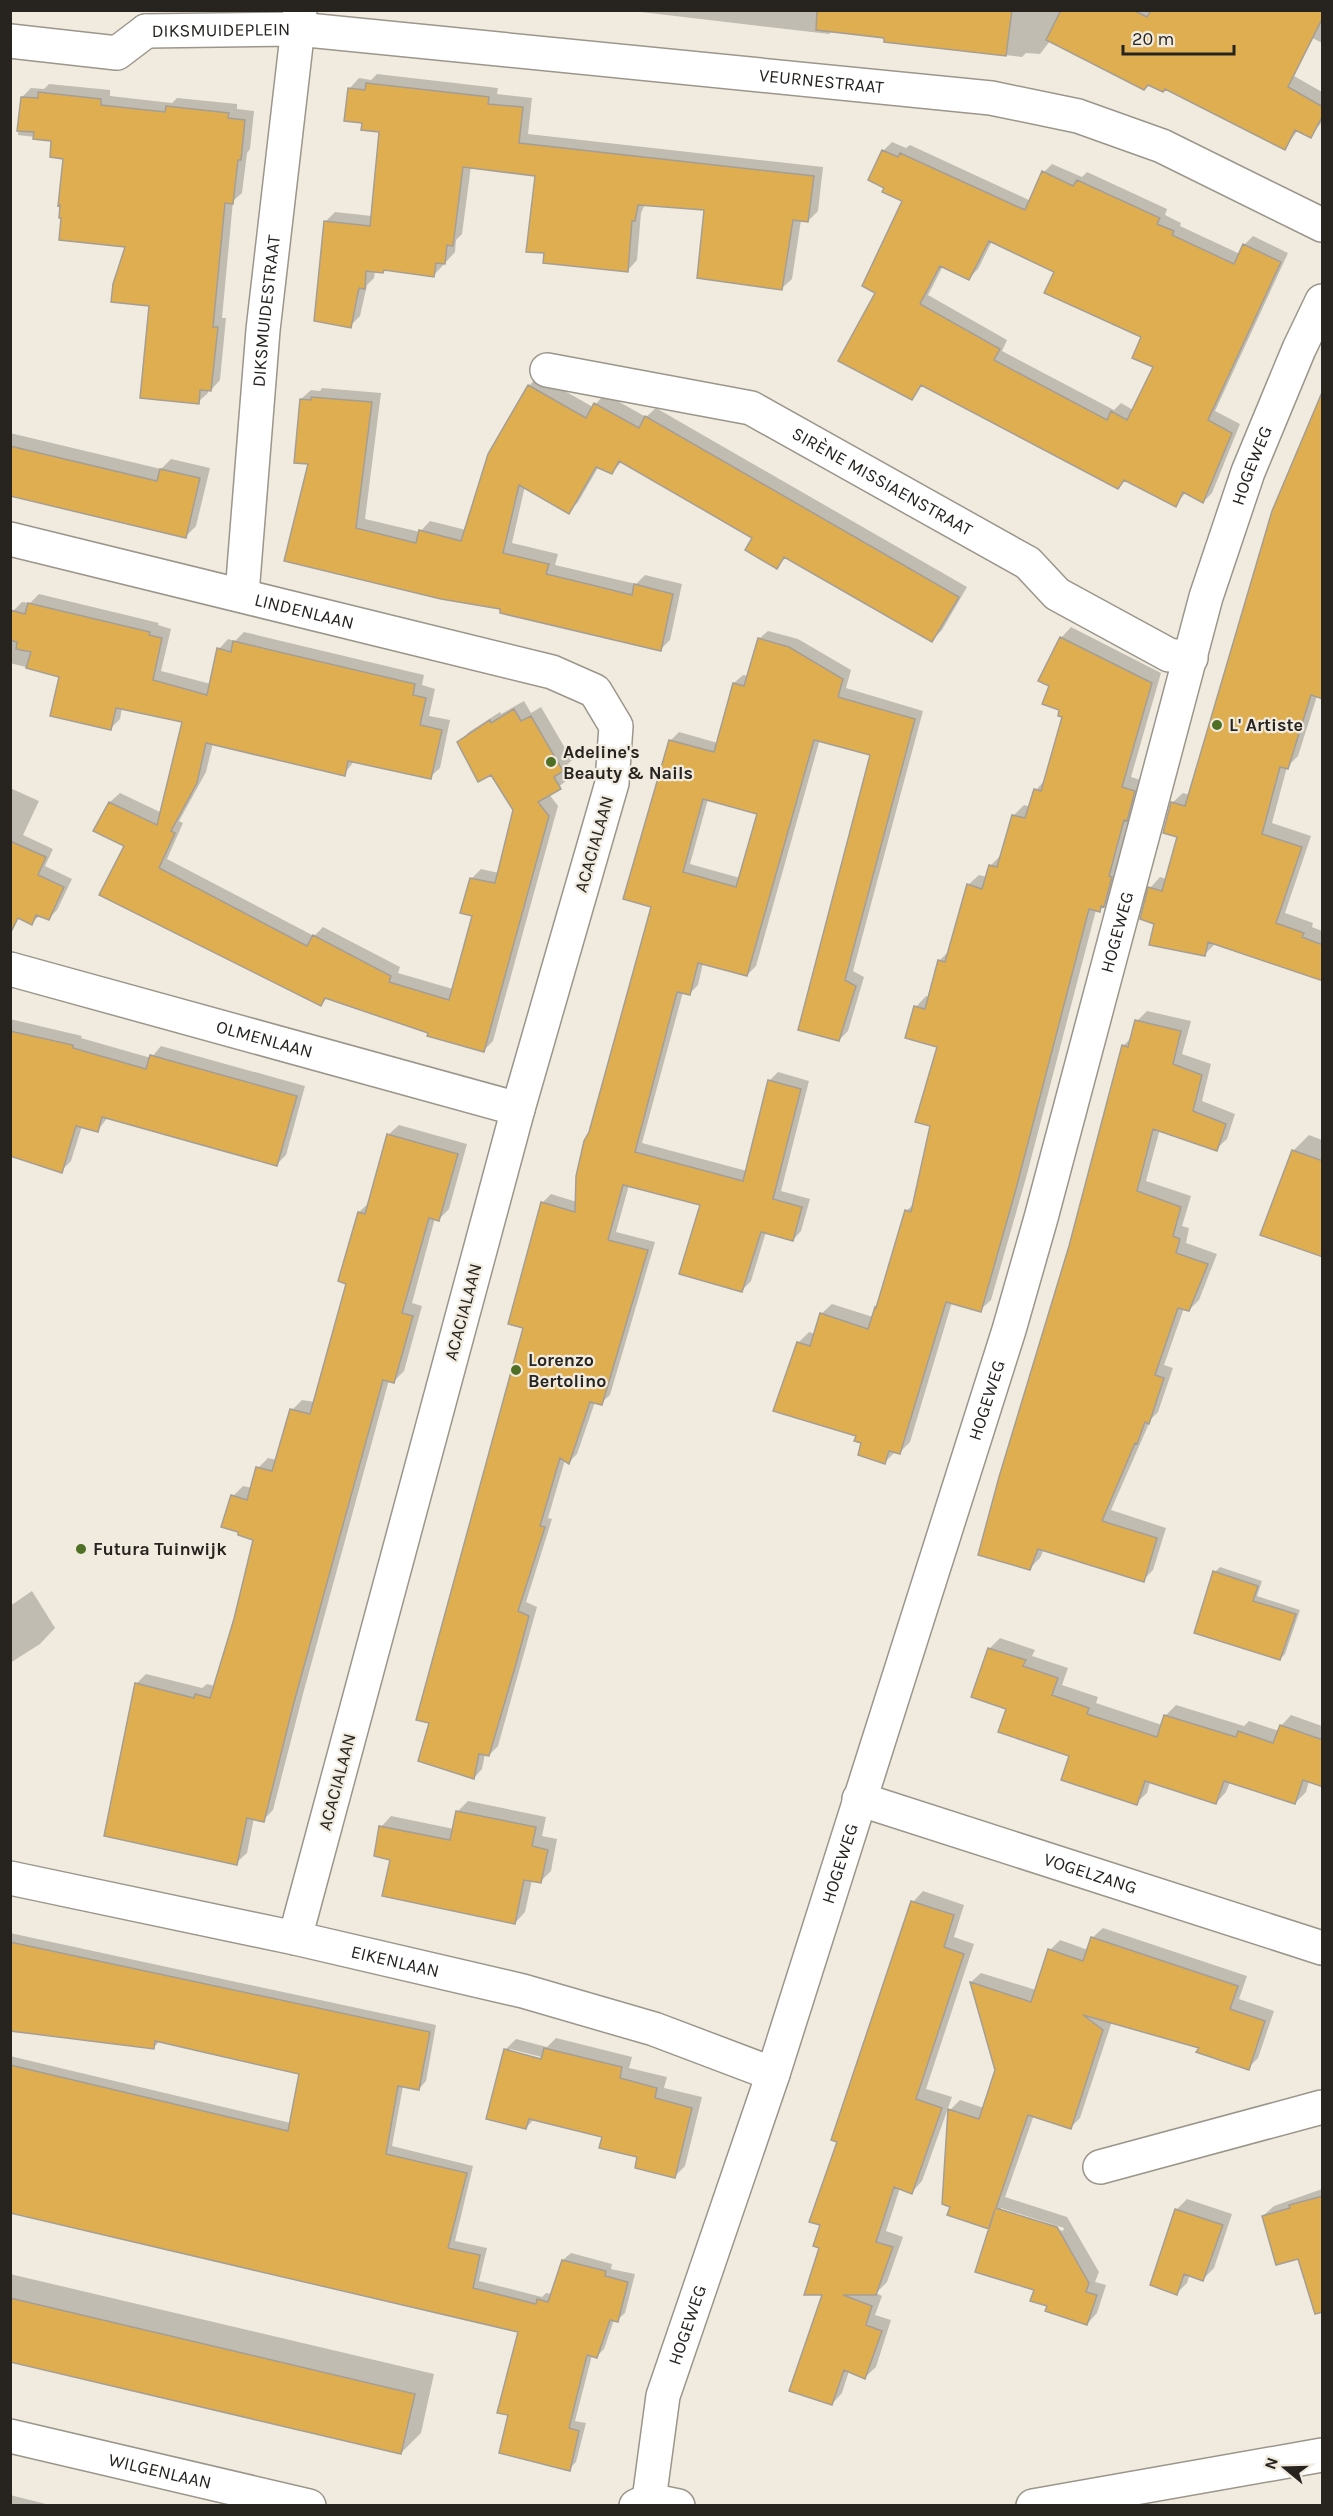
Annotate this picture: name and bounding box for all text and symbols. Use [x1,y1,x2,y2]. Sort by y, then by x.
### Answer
street label: DIKSMUIDEPLEIN [151,18,290,42]
scale bar [1123,18,1234,56]
text: 20 m [1132,28,1174,50]
street label: VEURNESTRAAT [758,64,885,98]
street label: DIKSMUIDESTRAAT [247,234,285,388]
street label: SIRÈNE MISSIAENSTRAAT [788,422,977,541]
street label: HOGEWEG [1227,423,1277,508]
street label: LINDENLAAN [252,588,356,634]
place label: L' Artiste [1229,714,1303,736]
marker: L' Artiste [1210,718,1224,732]
place label: Adeline's Beauty & Nails [563,741,693,784]
marker: Adeline's Beauty & Nails [544,755,558,769]
street label: ACACIALAAN [570,793,618,895]
street label: HOGEWEG [1096,889,1138,975]
street label: OLMENLAAN [214,1015,315,1063]
street label: ACACIALAAN [439,1261,487,1363]
place label: Lorenzo Bertolino [528,1349,606,1392]
street label: HOGEWEG [964,1357,1010,1443]
marker: Lorenzo Bertolino [509,1363,523,1377]
place label: Futura Tuinwijk [93,1538,227,1560]
marker: Futura Tuinwijk [74,1542,88,1556]
street label: ACACIALAAN [313,1731,361,1833]
street label: HOGEWEG [817,1821,863,1907]
street label: VOGELZANG [1041,1848,1140,1899]
street label: EIKENLAAN [349,1940,441,1982]
street label: HOGEWEG [663,2282,711,2368]
north arrow [1255,2438,1315,2498]
street label: WILGENLAAN [106,2448,214,2494]
text: N [1260,2455,1282,2472]

